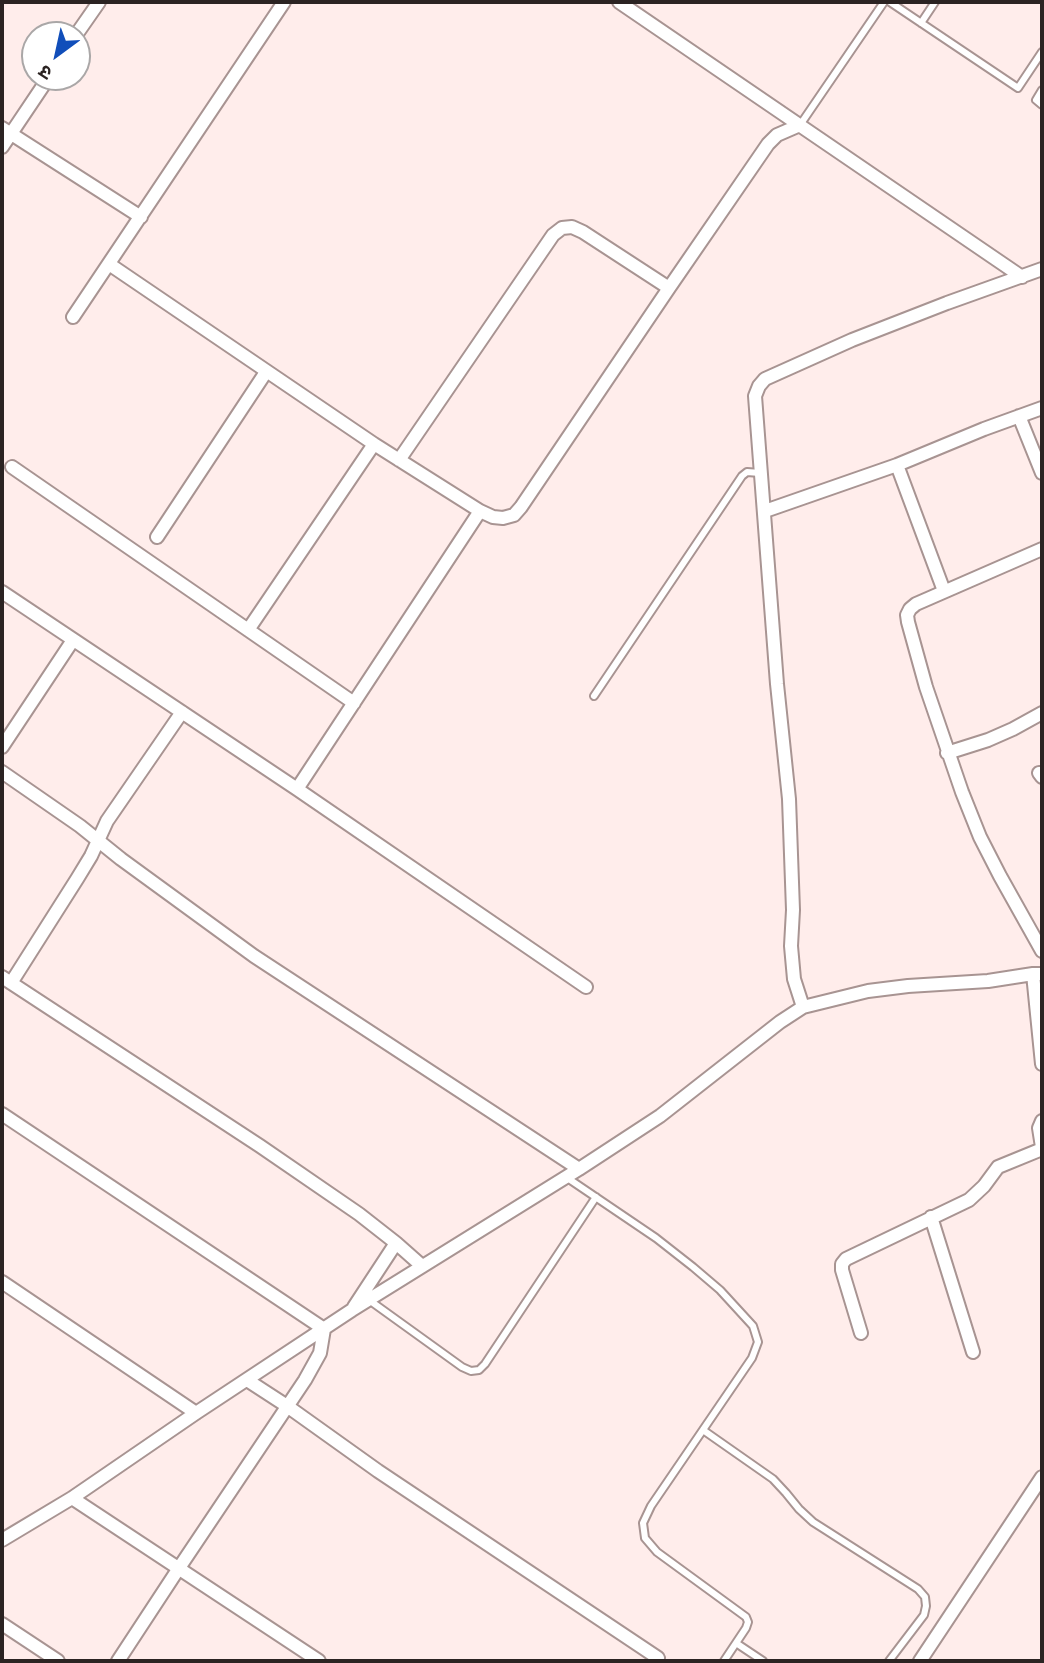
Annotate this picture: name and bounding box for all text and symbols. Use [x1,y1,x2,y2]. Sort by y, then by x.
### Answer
north arrow [21,21,91,91]
text: उ [34,59,57,85]

